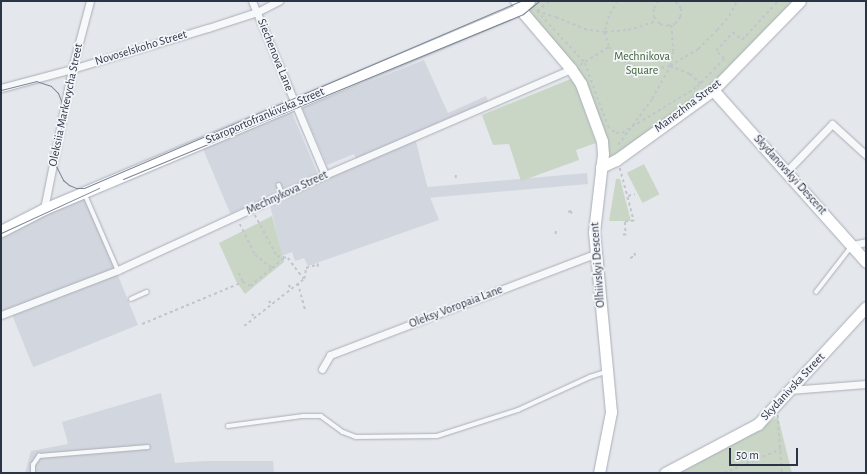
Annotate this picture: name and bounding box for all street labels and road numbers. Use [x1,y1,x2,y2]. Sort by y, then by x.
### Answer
street label: Siechenova Lane [254,17,296,93]
street label: Novoselskoho Street [93,27,189,69]
street label: Oleksiia Markevycha Street [46,42,86,168]
street label: Manezhna Street [652,76,724,136]
street label: Staroportofrankivska Street [203,84,327,148]
street label: Skydanovskyi Descent [750,132,830,218]
street label: Mechnykova Street [244,168,330,218]
street label: Olhiivskyi Descent [588,222,608,308]
street label: Oleksy Voropaia Lane [407,283,505,331]
street label: Skydanivska Street [758,350,828,424]

